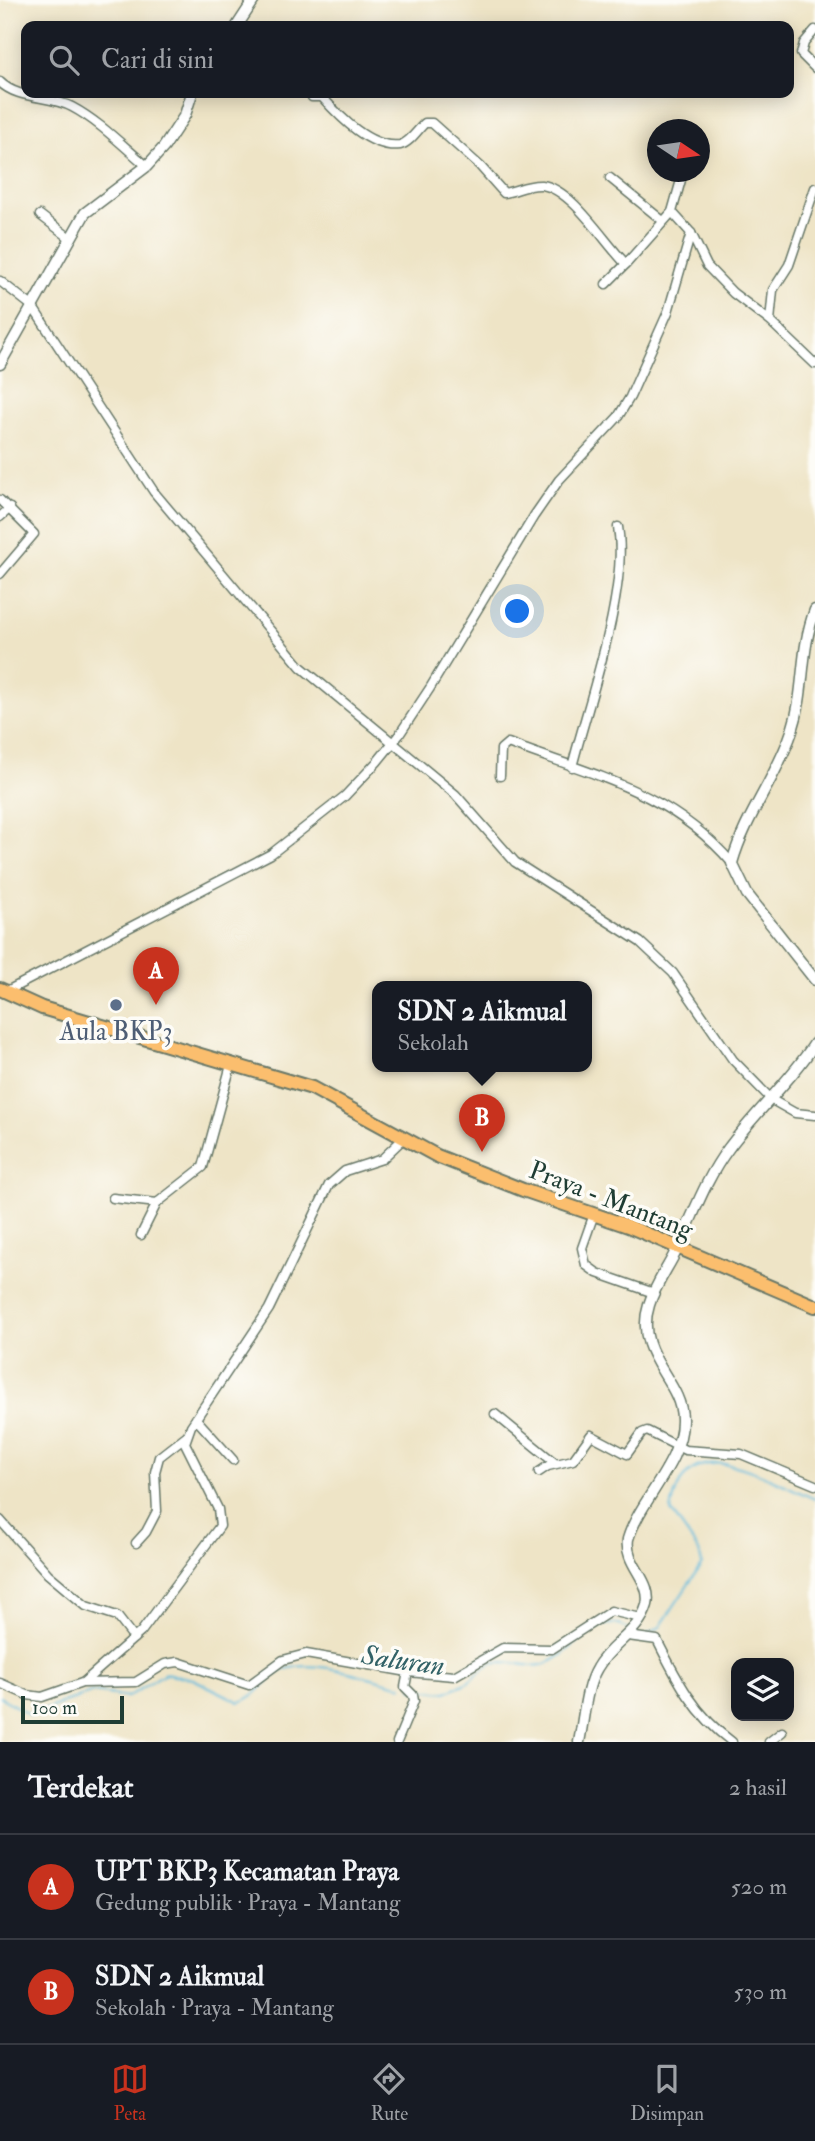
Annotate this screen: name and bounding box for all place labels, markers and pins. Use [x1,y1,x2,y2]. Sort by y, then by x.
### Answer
pin: A [133,947,179,1005]
marker: Aula BKP3 [108,997,124,1013]
place label: Aula BKP3 [58,1016,173,1048]
pin: B [459,1094,505,1152]

